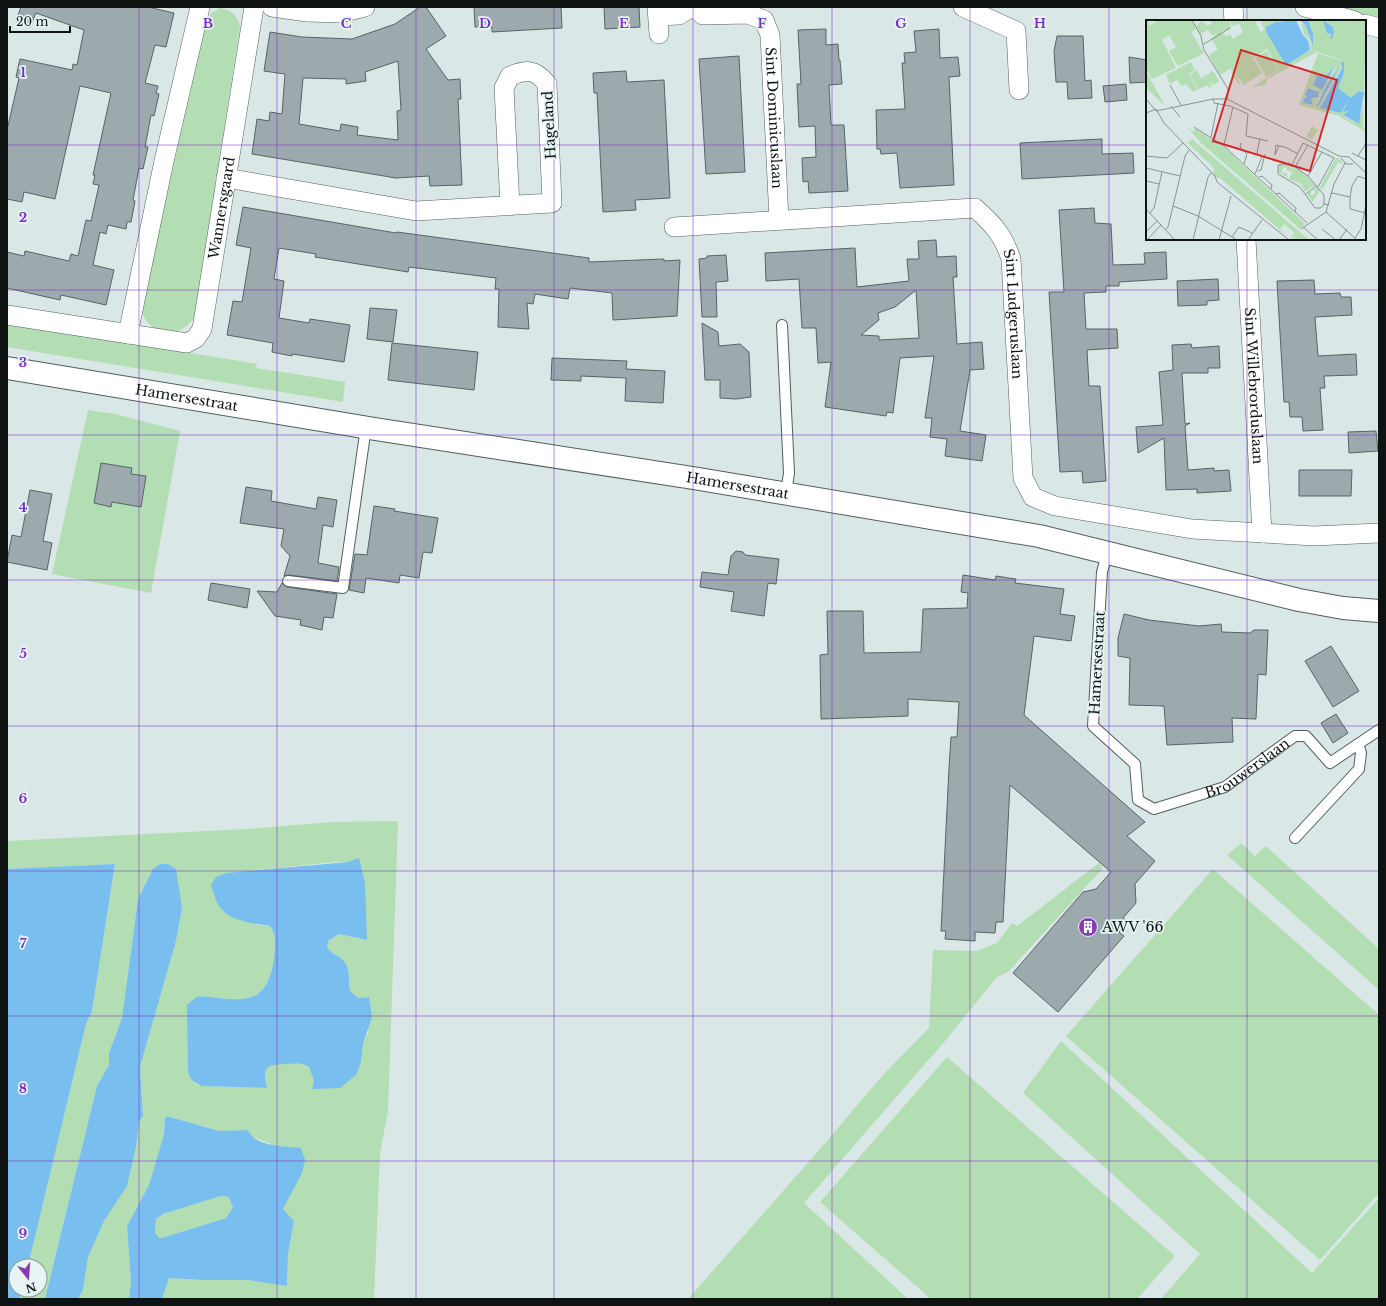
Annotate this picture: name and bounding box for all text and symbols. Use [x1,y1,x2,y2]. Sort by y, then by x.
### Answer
scale bar [10,8,70,34]
text: 20 m [16,14,48,29]
text: B [203,15,213,32]
text: C [341,15,352,32]
text: D [479,15,491,32]
text: E [619,15,629,32]
text: F [758,15,767,32]
text: G [895,15,907,32]
text: H [1034,15,1046,32]
inset map [1146,20,1366,240]
street label: Sint Dominicuslaan [762,47,786,189]
text: 1 [20,64,26,81]
street label: Hageland [538,90,560,160]
street label: Wannersgaard [204,155,239,261]
text: 2 [19,209,27,226]
street label: Sint Ludgeruslaan [999,246,1027,380]
street label: Sint Willebrorduslaan [1241,307,1267,465]
text: 3 [19,354,27,371]
street label: Hamersestraat [134,380,240,415]
street label: Hamersestraat [685,468,791,503]
text: 4 [19,499,28,516]
street label: Hamersestraat [1085,610,1109,715]
text: 5 [19,645,27,662]
street label: Brouwerslaan [1203,734,1293,802]
text: 6 [19,790,28,807]
building icon: AWV '66 [1077,916,1099,938]
place label: AWV '66 [1101,918,1163,936]
text: 7 [20,935,27,952]
text: 8 [19,1080,27,1097]
text: 9 [19,1225,28,1242]
north arrow [8,1258,48,1298]
text: N [23,1279,38,1296]

